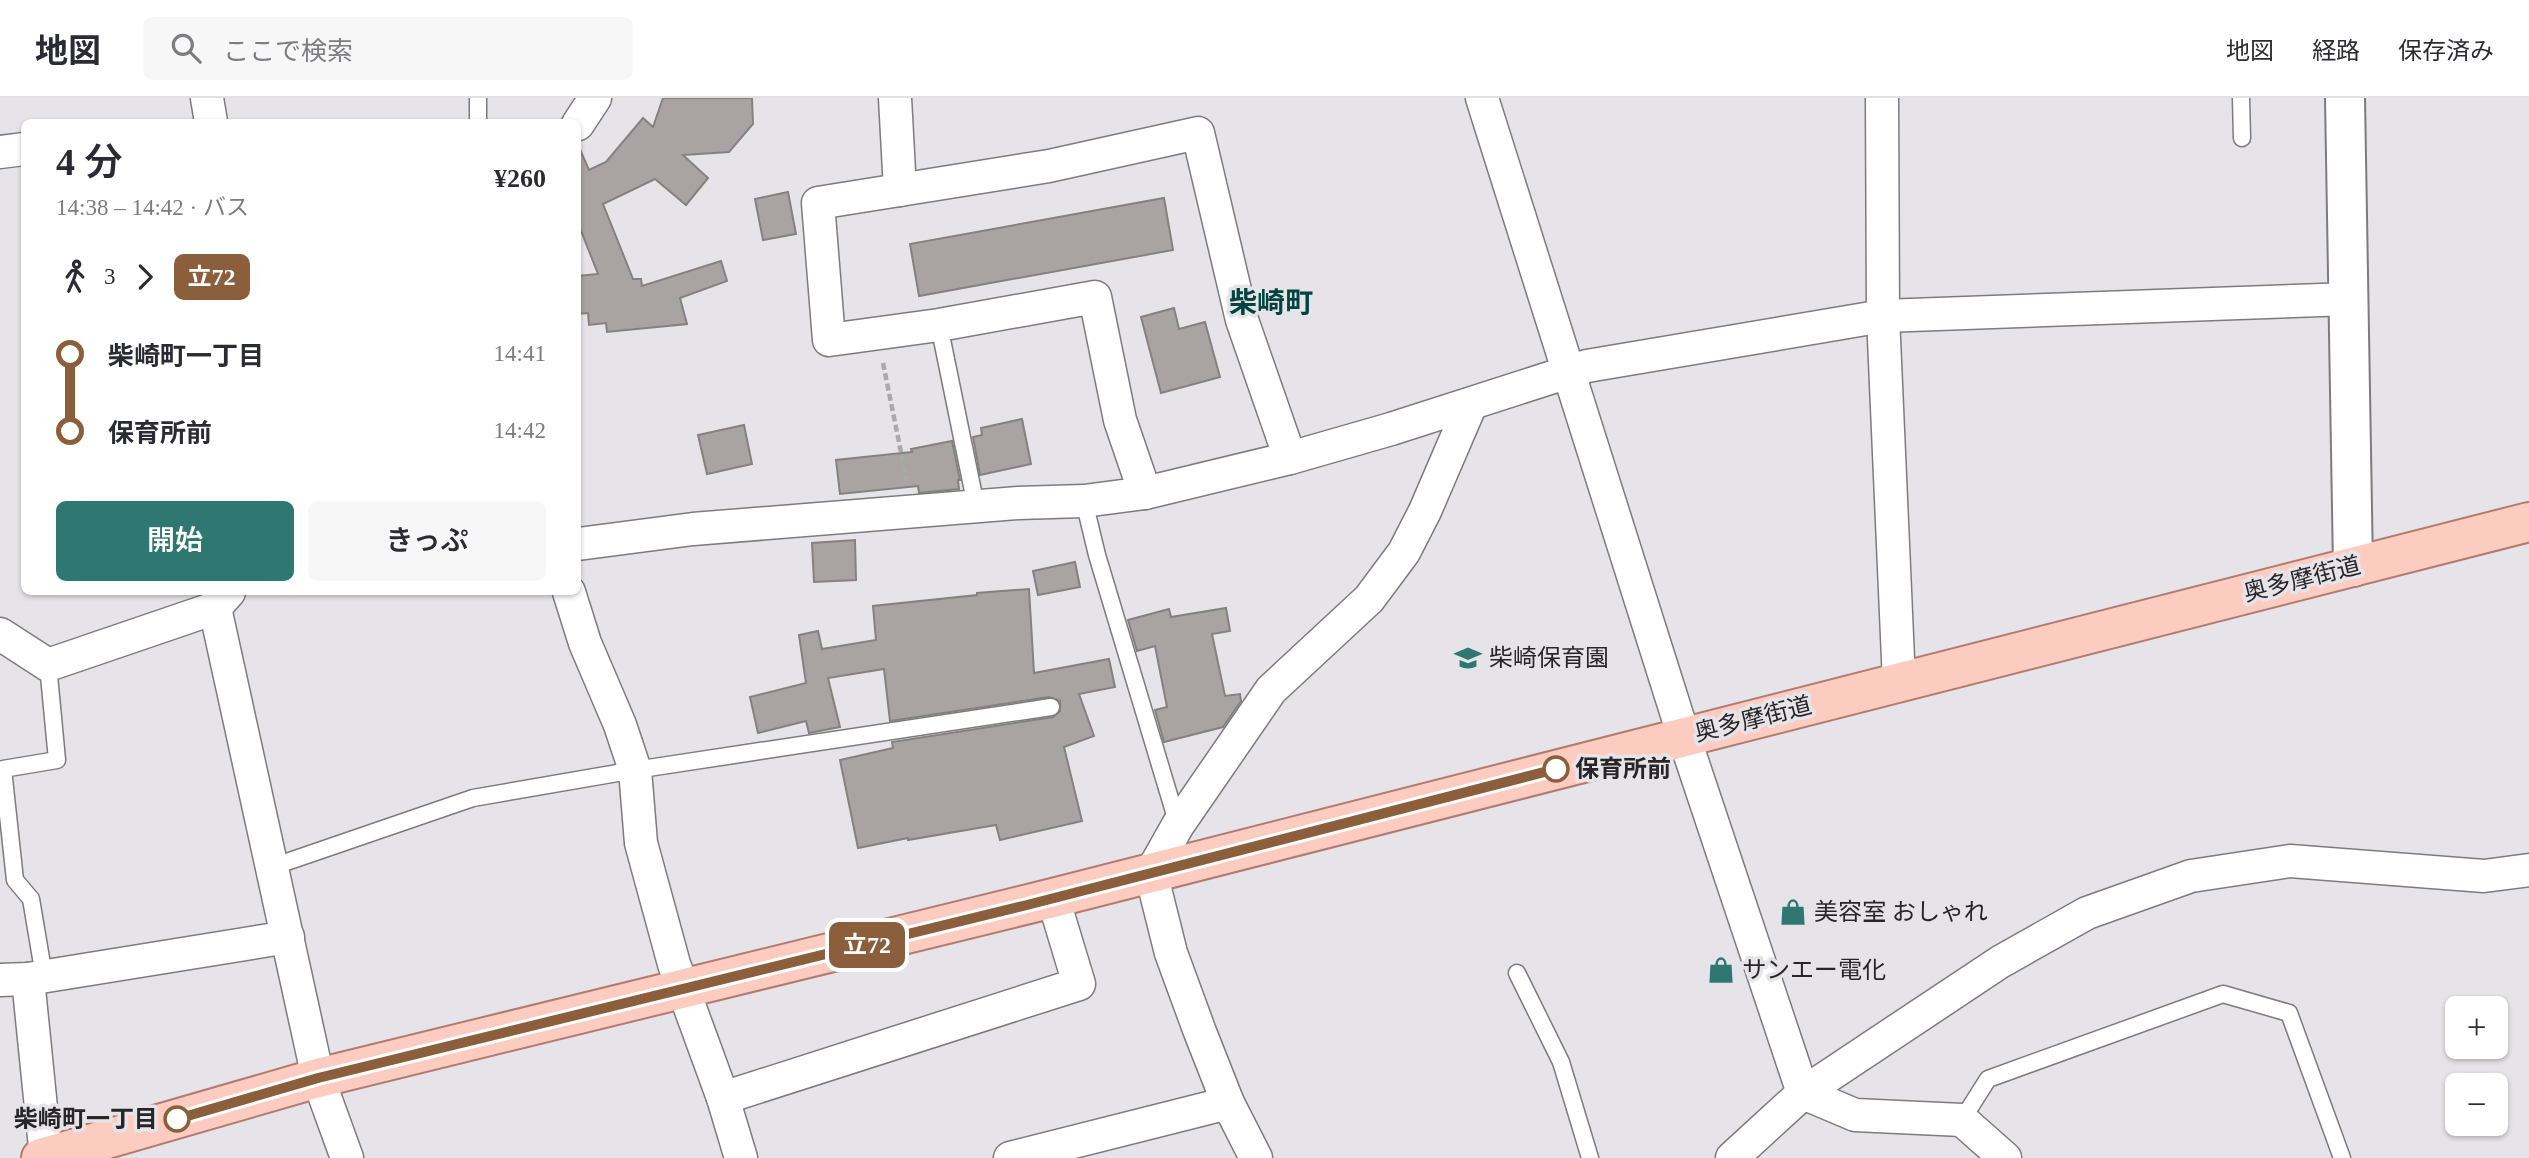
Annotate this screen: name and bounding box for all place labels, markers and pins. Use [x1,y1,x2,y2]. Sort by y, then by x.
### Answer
school or university icon: 柴崎保育園 [1453,643,1483,673]
place label: 柴崎保育園 [1489,645,1609,671]
marker: 保育所前 [1543,756,1569,782]
place label: 保育所前 [1575,756,1671,782]
shop icon: 美容室 おしゃれ [1778,897,1808,927]
place label: 美容室 おしゃれ [1814,899,1988,925]
shop icon: サンエー電化 [1706,955,1736,985]
place label: サンエー電化 [1742,957,1886,983]
place label: 柴崎町一丁目 [14,1106,158,1132]
marker: 柴崎町一丁目 [164,1106,190,1132]

